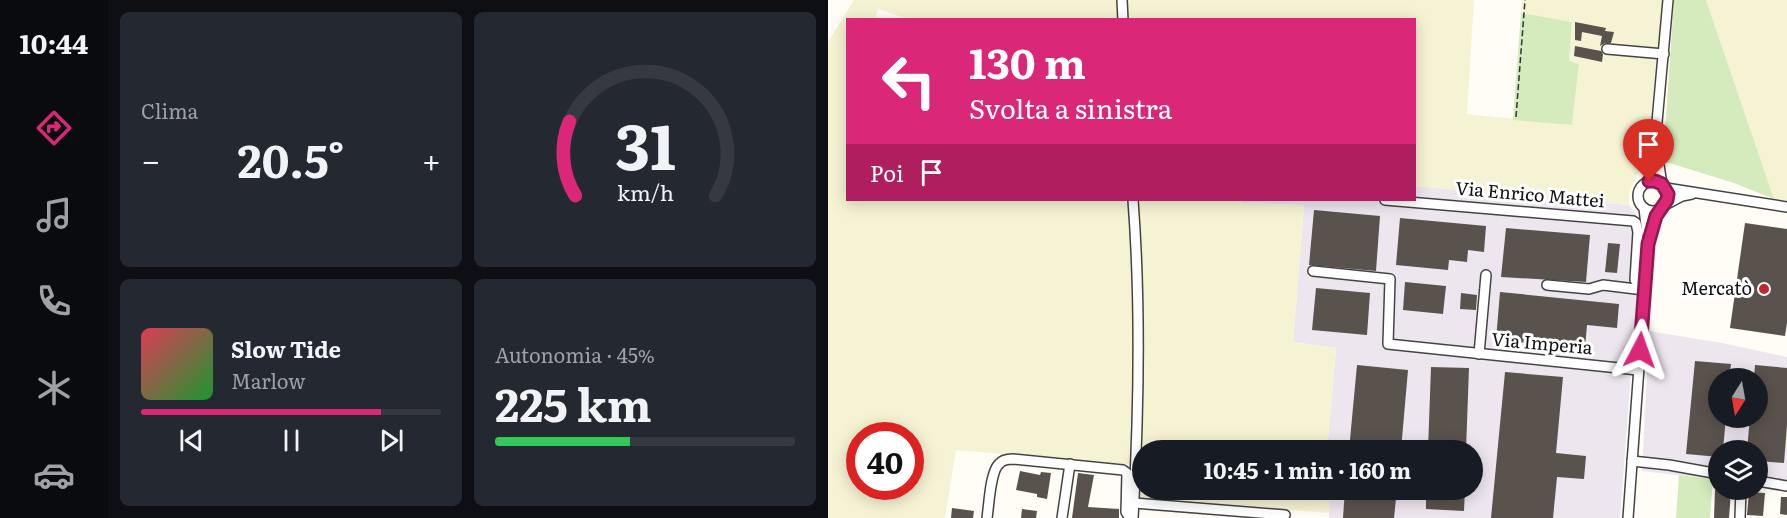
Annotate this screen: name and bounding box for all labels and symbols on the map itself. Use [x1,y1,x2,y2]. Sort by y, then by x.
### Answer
pin [1623,119,1674,181]
street label: Via Enrico Mattei [1454,174,1606,213]
place label: Mercatò [1681,274,1752,301]
marker: Mercatò [1757,282,1771,296]
position arrow [1608,318,1672,382]
street label: Via Imperia [1490,325,1594,360]
north arrow [1708,368,1768,428]
speed limit sign: 40 [846,422,924,500]

